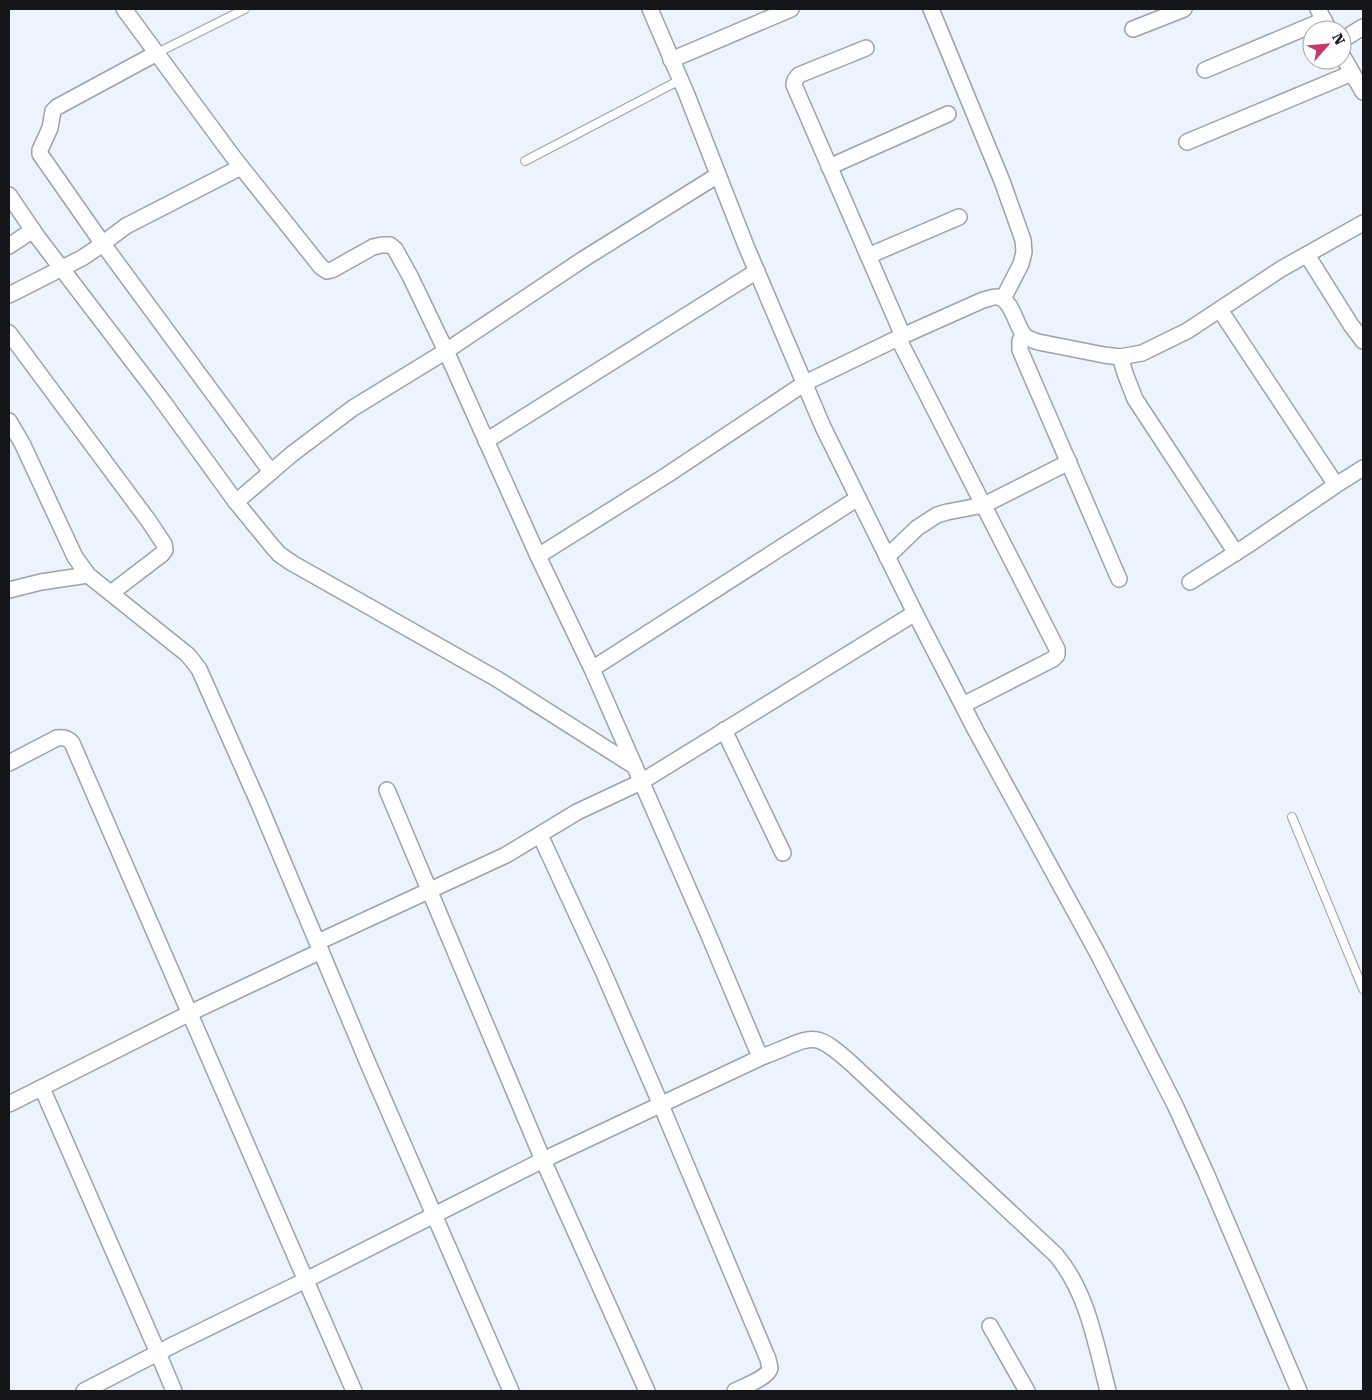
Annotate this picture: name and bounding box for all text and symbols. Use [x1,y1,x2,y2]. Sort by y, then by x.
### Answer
north arrow [1302,20,1352,70]
text: N [1329,31,1348,48]

